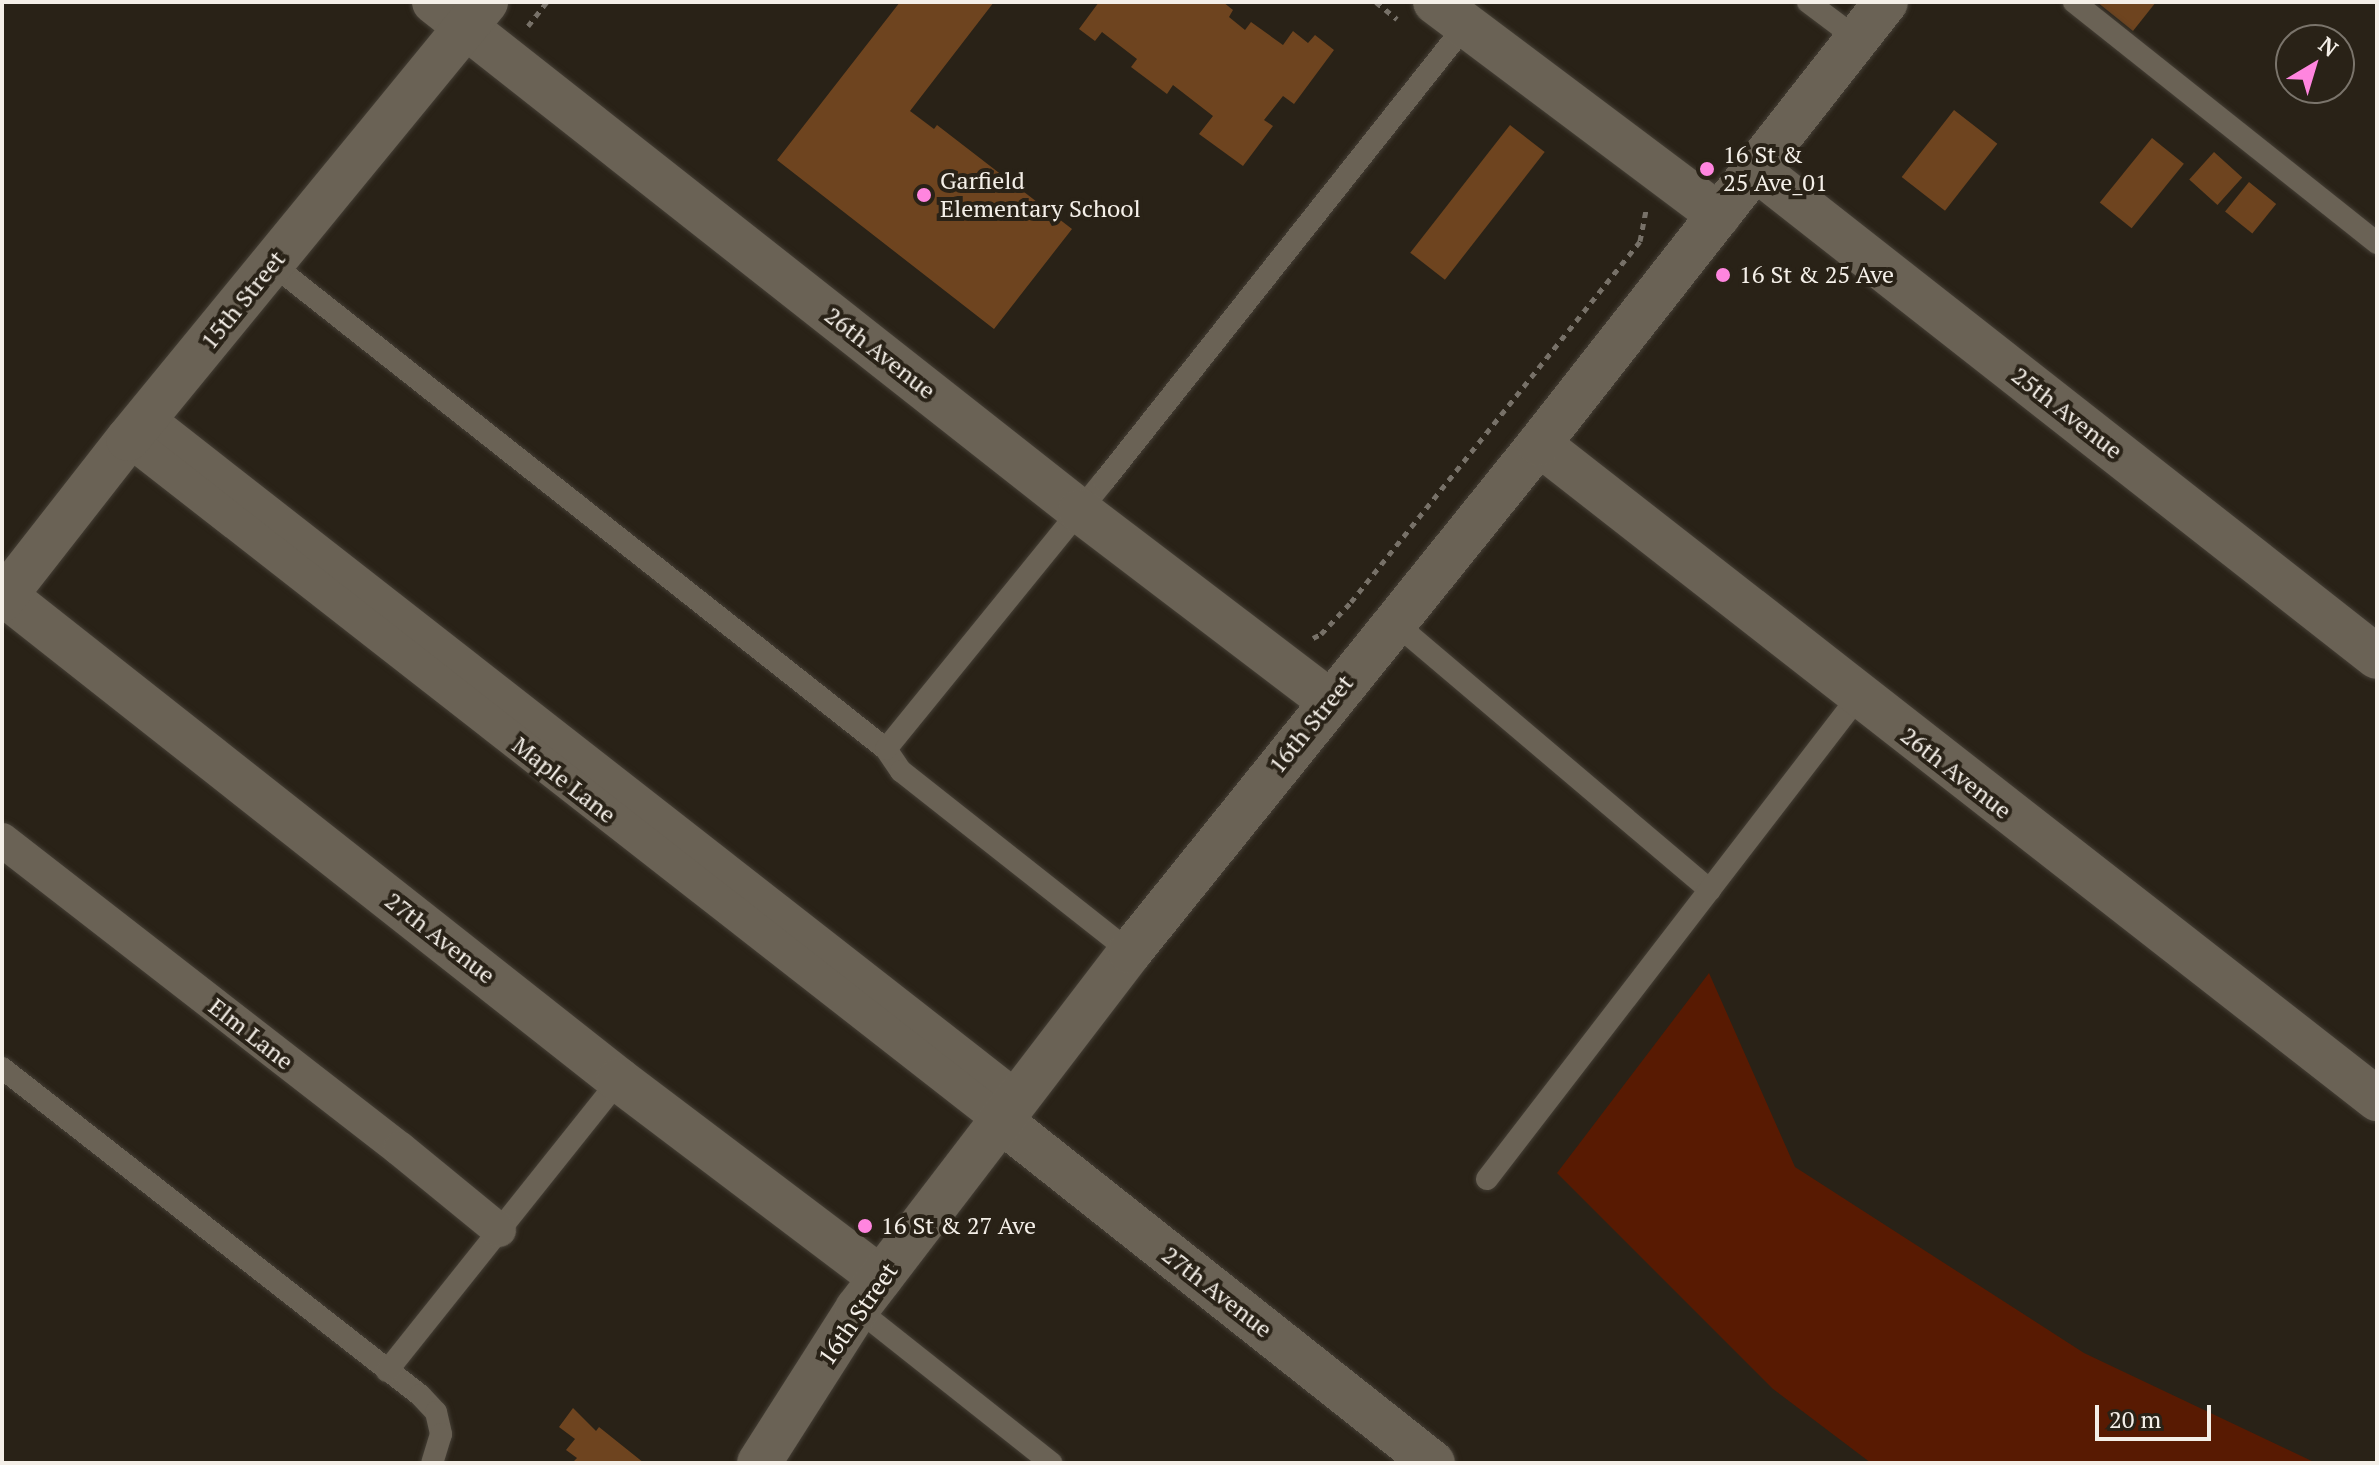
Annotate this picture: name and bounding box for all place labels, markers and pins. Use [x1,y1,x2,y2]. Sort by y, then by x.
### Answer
place label: 16 St & 25 Ave_01 [1723,141,1828,197]
marker: 16 St & 25 Ave_01 [1698,160,1716,178]
place label: Garfield Elementary School [940,167,1141,223]
marker: Garfield Elementary School [915,186,933,204]
place label: 16 St & 25 Ave [1739,261,1895,289]
marker: 16 St & 25 Ave [1714,266,1732,284]
place label: 16 St & 27 Ave [881,1212,1037,1240]
marker: 16 St & 27 Ave [856,1217,874,1235]

